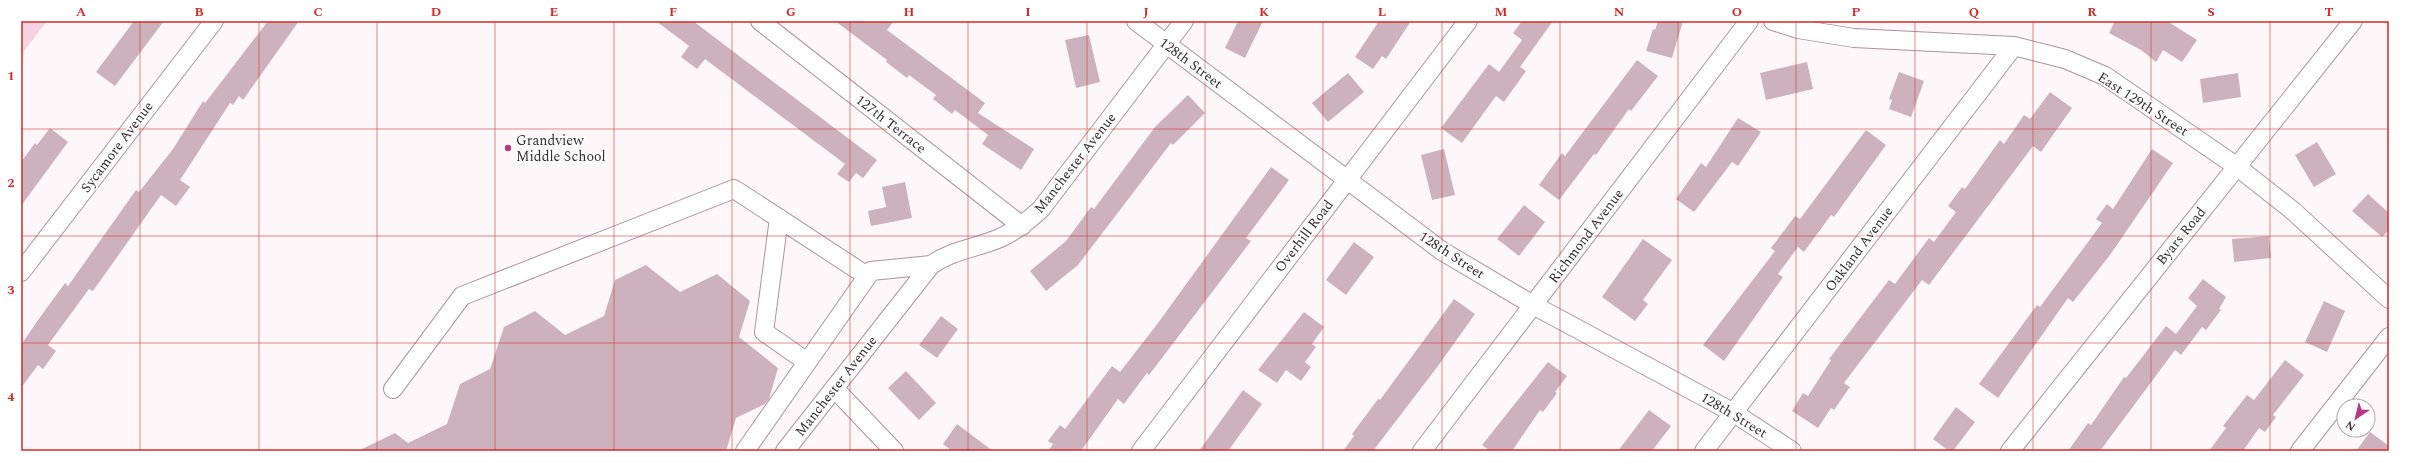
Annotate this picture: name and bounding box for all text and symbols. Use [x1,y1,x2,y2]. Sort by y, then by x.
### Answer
text: A [76,2,86,22]
text: B [194,2,204,22]
text: C [313,2,323,22]
text: D [431,2,441,22]
text: E [550,2,559,22]
text: F [669,2,677,22]
text: G [786,2,796,22]
text: H [904,2,915,22]
text: I [1025,2,1031,22]
text: J [1143,2,1149,22]
text: K [1259,2,1269,22]
text: L [1378,2,1386,22]
text: M [1495,2,1508,22]
text: N [1614,2,1625,22]
text: O [1732,2,1742,22]
text: P [1852,2,1861,22]
text: Q [1969,2,1980,22]
text: R [2087,2,2097,22]
text: S [2207,2,2215,22]
text: T [2324,2,2334,22]
street label: 128th Street [1155,32,1227,94]
text: 1 [7,66,15,86]
street label: East 129th Street [2093,67,2193,141]
street label: 127th Terrace [851,90,931,158]
street label: Sycamore Avenue [76,97,159,197]
street label: Manchester Avenue [1029,108,1121,218]
place label: Grandview Middle School [516,130,606,167]
marker: Grandview Middle School [503,143,513,153]
text: 2 [7,173,15,193]
street label: Richmond Avenue [1543,184,1629,288]
street label: Overhill Road [1270,195,1338,277]
street label: Oakland Avenue [1820,202,1898,296]
street label: Byars Road [2151,202,2211,270]
street label: 128th Street [1415,226,1489,284]
text: 3 [7,280,15,300]
street label: Manchester Avenue [790,331,882,441]
text: 4 [7,387,15,407]
street label: 128th Street [1697,387,1771,443]
north arrow [2336,398,2376,438]
text: N [2342,416,2359,435]

